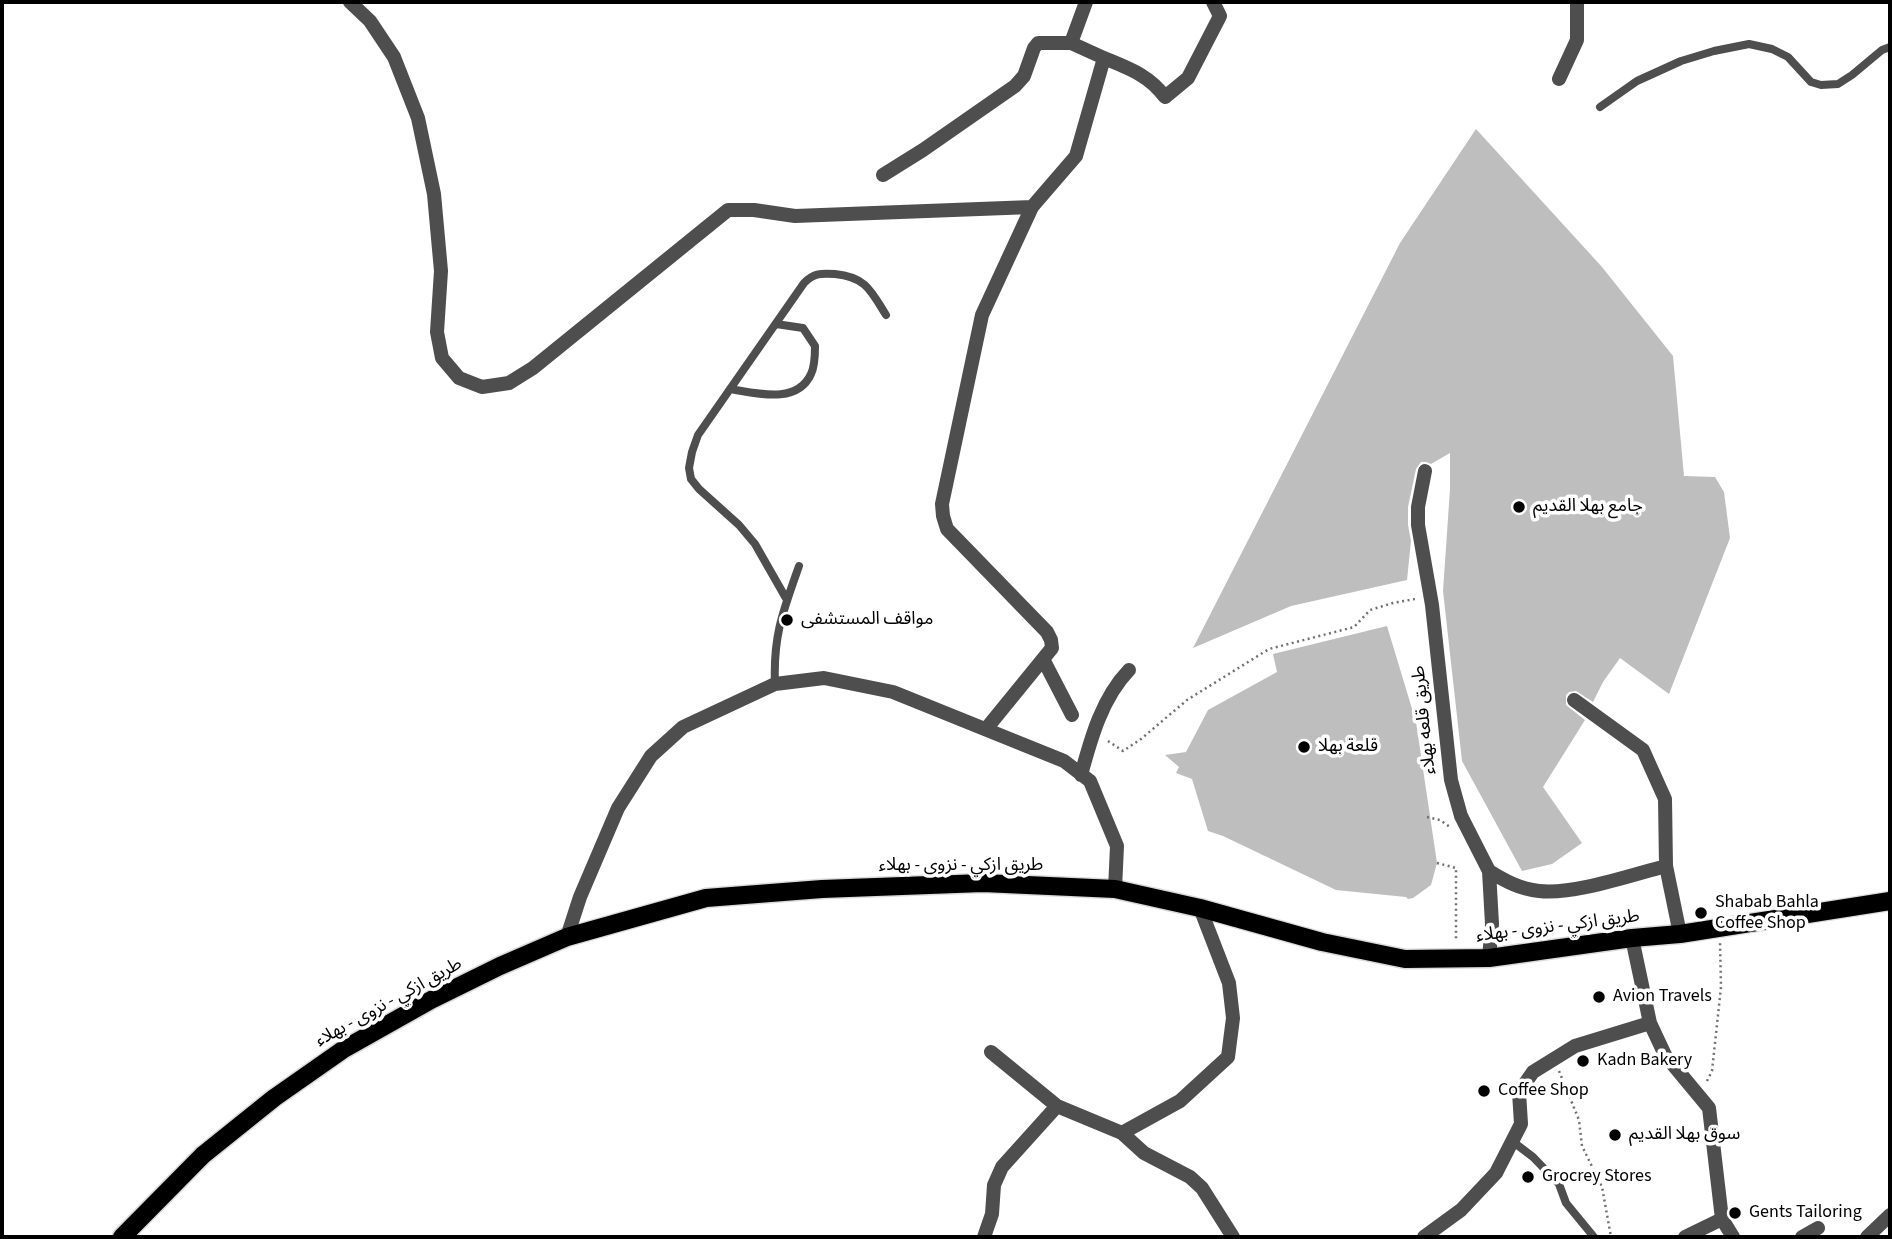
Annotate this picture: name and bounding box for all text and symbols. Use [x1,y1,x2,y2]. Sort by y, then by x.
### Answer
place label: جامع بهلا القديم [1533,496,1643,518]
marker: جامع بهلا القديم [1511,499,1527,515]
place label: مواقف المستشفى [801,609,933,631]
marker: مواقف المستشفى [779,612,795,628]
street label: طريق قلعه بهلاء [1409,664,1441,776]
place label: قلعة بهلا [1318,736,1378,758]
marker: قلعة بهلا [1296,739,1312,755]
street label: طريق ازكي - نزوى - بهلاء [879,855,1043,877]
place label: Shabab Bahla Coffee Shop [1715,892,1819,934]
marker: Shabab Bahla Coffee Shop [1693,905,1709,921]
street label: طريق ازكي - نزوى - بهلاء [1475,906,1641,948]
street label: طريق ازكي - نزوى - بهلاء [312,954,466,1052]
place label: Avion Travels [1613,986,1712,1008]
marker: Avion Travels [1591,989,1607,1005]
place label: Kadn Bakery [1597,1050,1692,1072]
marker: Kadn Bakery [1575,1053,1591,1069]
place label: Coffee Shop [1498,1080,1589,1102]
marker: Coffee Shop [1476,1083,1492,1099]
place label: سوق بهلا القديم [1629,1124,1740,1146]
marker: سوق بهلا القديم [1607,1127,1623,1143]
place label: Grocrey Stores [1542,1166,1652,1188]
marker: Grocrey Stores [1520,1169,1536,1185]
place label: Gents Tailoring [1749,1202,1862,1224]
marker: Gents Tailoring [1727,1205,1743,1221]

